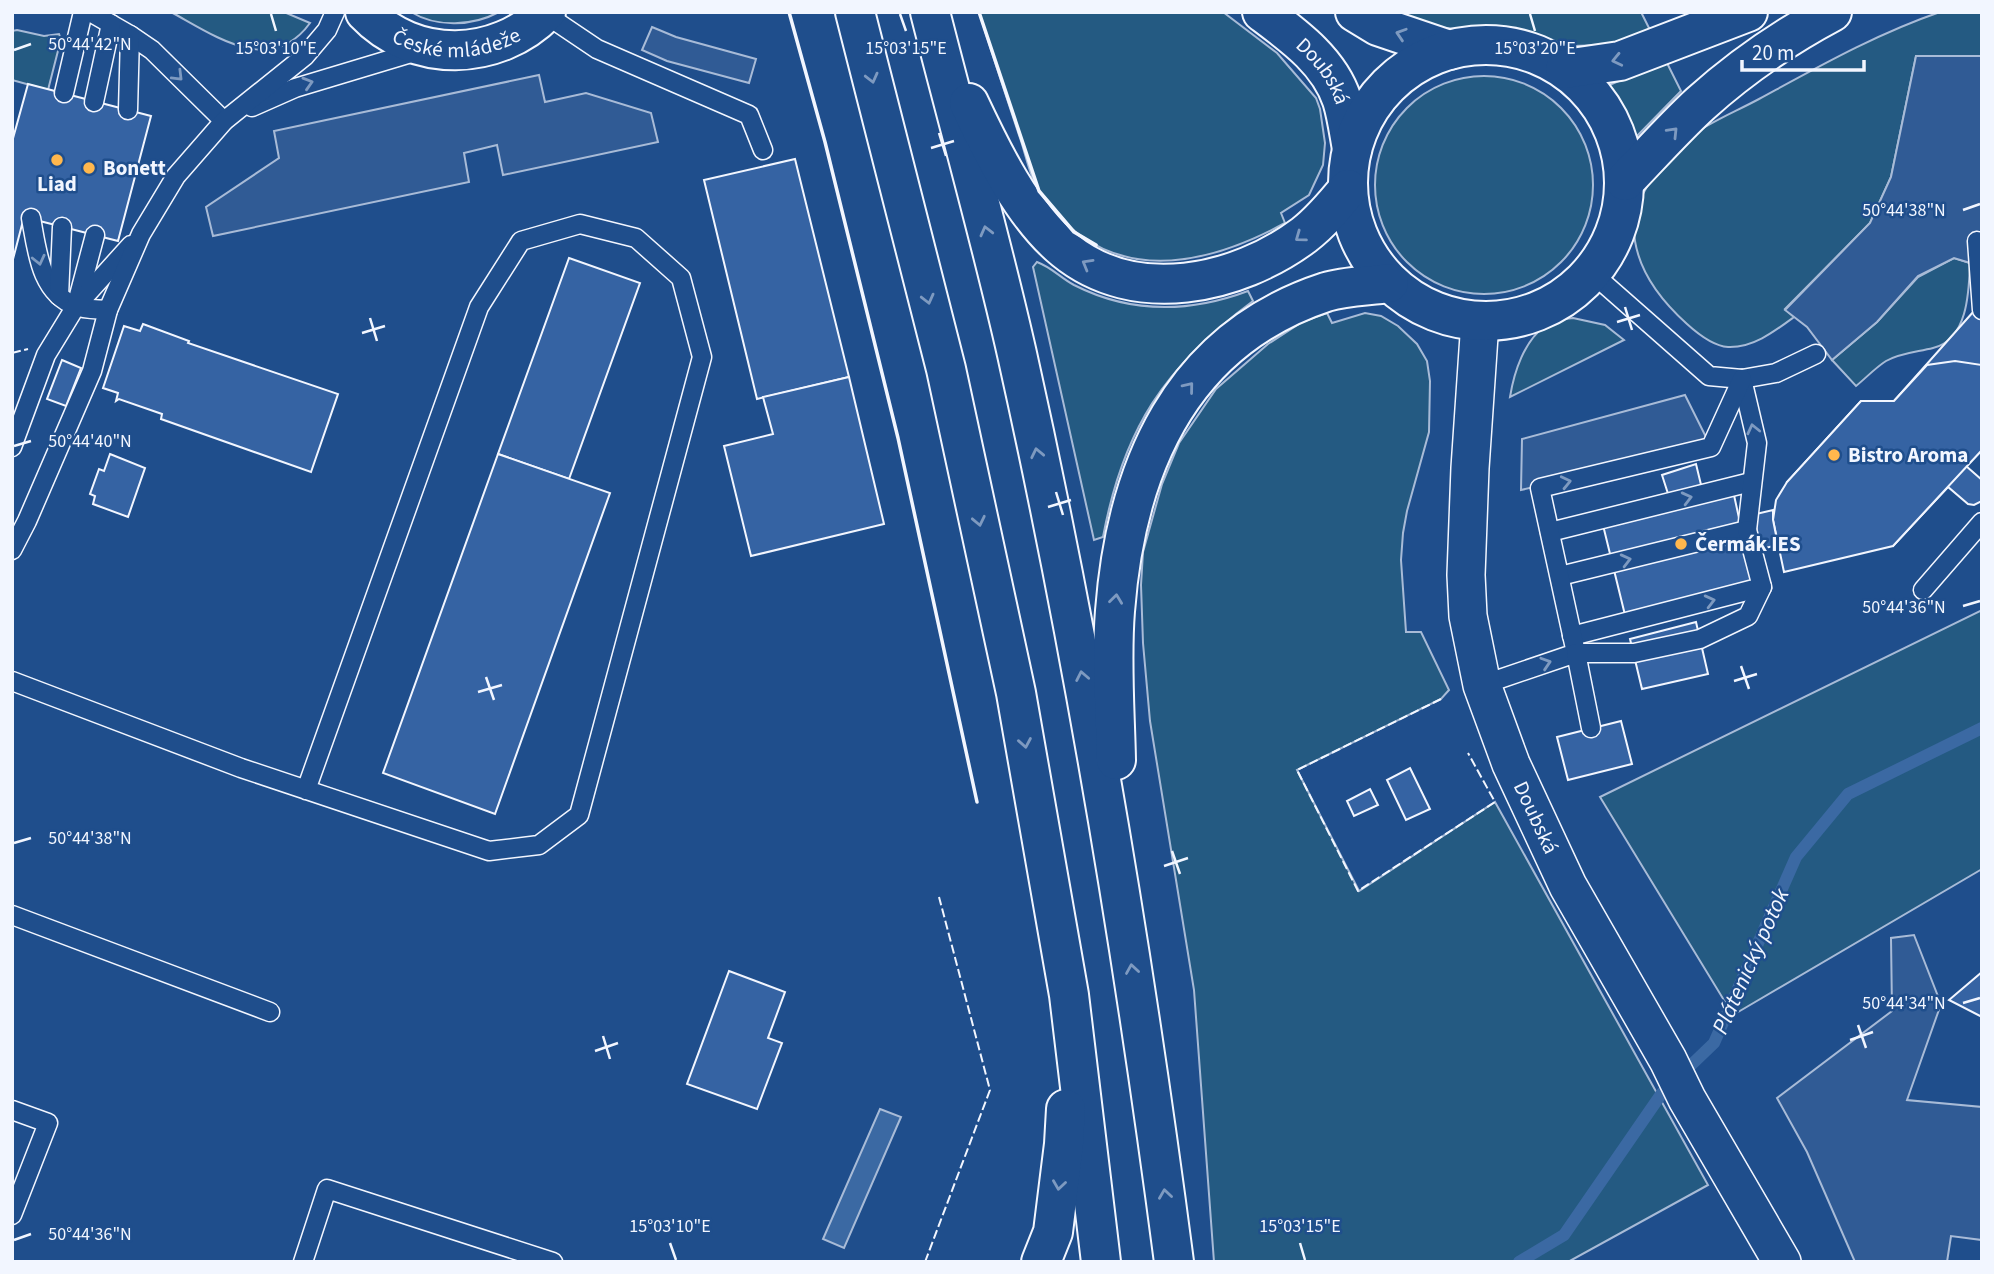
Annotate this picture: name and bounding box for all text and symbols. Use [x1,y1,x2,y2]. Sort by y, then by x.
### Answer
street label: České mládeže [387,20,526,65]
one-way arrow [1395,28,1407,42]
scale bar [1742,28,1864,72]
street label: Doubská [1289,30,1357,108]
text: 50°44'42"N [48,32,132,57]
text: 15°03'10"E [235,36,317,61]
text: 15°03'15"E [865,36,947,61]
text: 15°03'20"E [1494,36,1576,61]
text: 20 m [1752,38,1794,68]
one-way arrow [1611,52,1623,67]
one-way arrow [170,68,183,81]
one-way arrow [864,72,878,84]
one-way arrow [302,77,314,92]
one-way arrow [1664,127,1677,140]
marker: Liad [49,152,65,168]
place label: Bonett [103,153,166,183]
marker: Bonett [81,160,97,176]
place label: Liad [37,169,77,199]
text: 50°44'38"N [1862,198,1946,223]
one-way arrow [980,225,994,237]
one-way arrow [1295,229,1308,241]
one-way arrow [31,253,45,265]
one-way arrow [1082,259,1095,272]
one-way arrow [920,293,934,305]
one-way arrow [1181,383,1194,395]
one-way arrow [1747,423,1762,435]
text: 50°44'40"N [48,429,132,454]
place label: Bistro Aroma [1848,440,1968,470]
one-way arrow [1030,447,1045,459]
marker: Bistro Aroma [1826,447,1842,463]
one-way arrow [1560,475,1572,490]
one-way arrow [1681,492,1693,506]
one-way arrow [970,515,985,527]
place label: Čermák IES [1695,529,1801,559]
marker: Čermák IES [1673,536,1689,552]
one-way arrow [1620,554,1632,568]
one-way arrow [1109,593,1124,605]
one-way arrow [1704,594,1716,609]
text: 50°44'36"N [1862,595,1946,620]
one-way arrow [1540,657,1552,671]
one-way arrow [1075,670,1090,682]
one-way arrow [1017,737,1032,749]
street label: Doubská [1506,776,1566,859]
text: 50°44'38"N [48,826,132,851]
water label: Plátenický potok [1704,882,1798,1039]
one-way arrow [1125,963,1140,975]
text: 50°44'34"N [1862,991,1946,1016]
one-way arrow [1052,1180,1067,1191]
one-way arrow [1158,1188,1173,1200]
text: 15°03'10"E [629,1214,711,1239]
text: 15°03'15"E [1259,1214,1341,1239]
text: 50°44'36"N [48,1222,132,1247]

